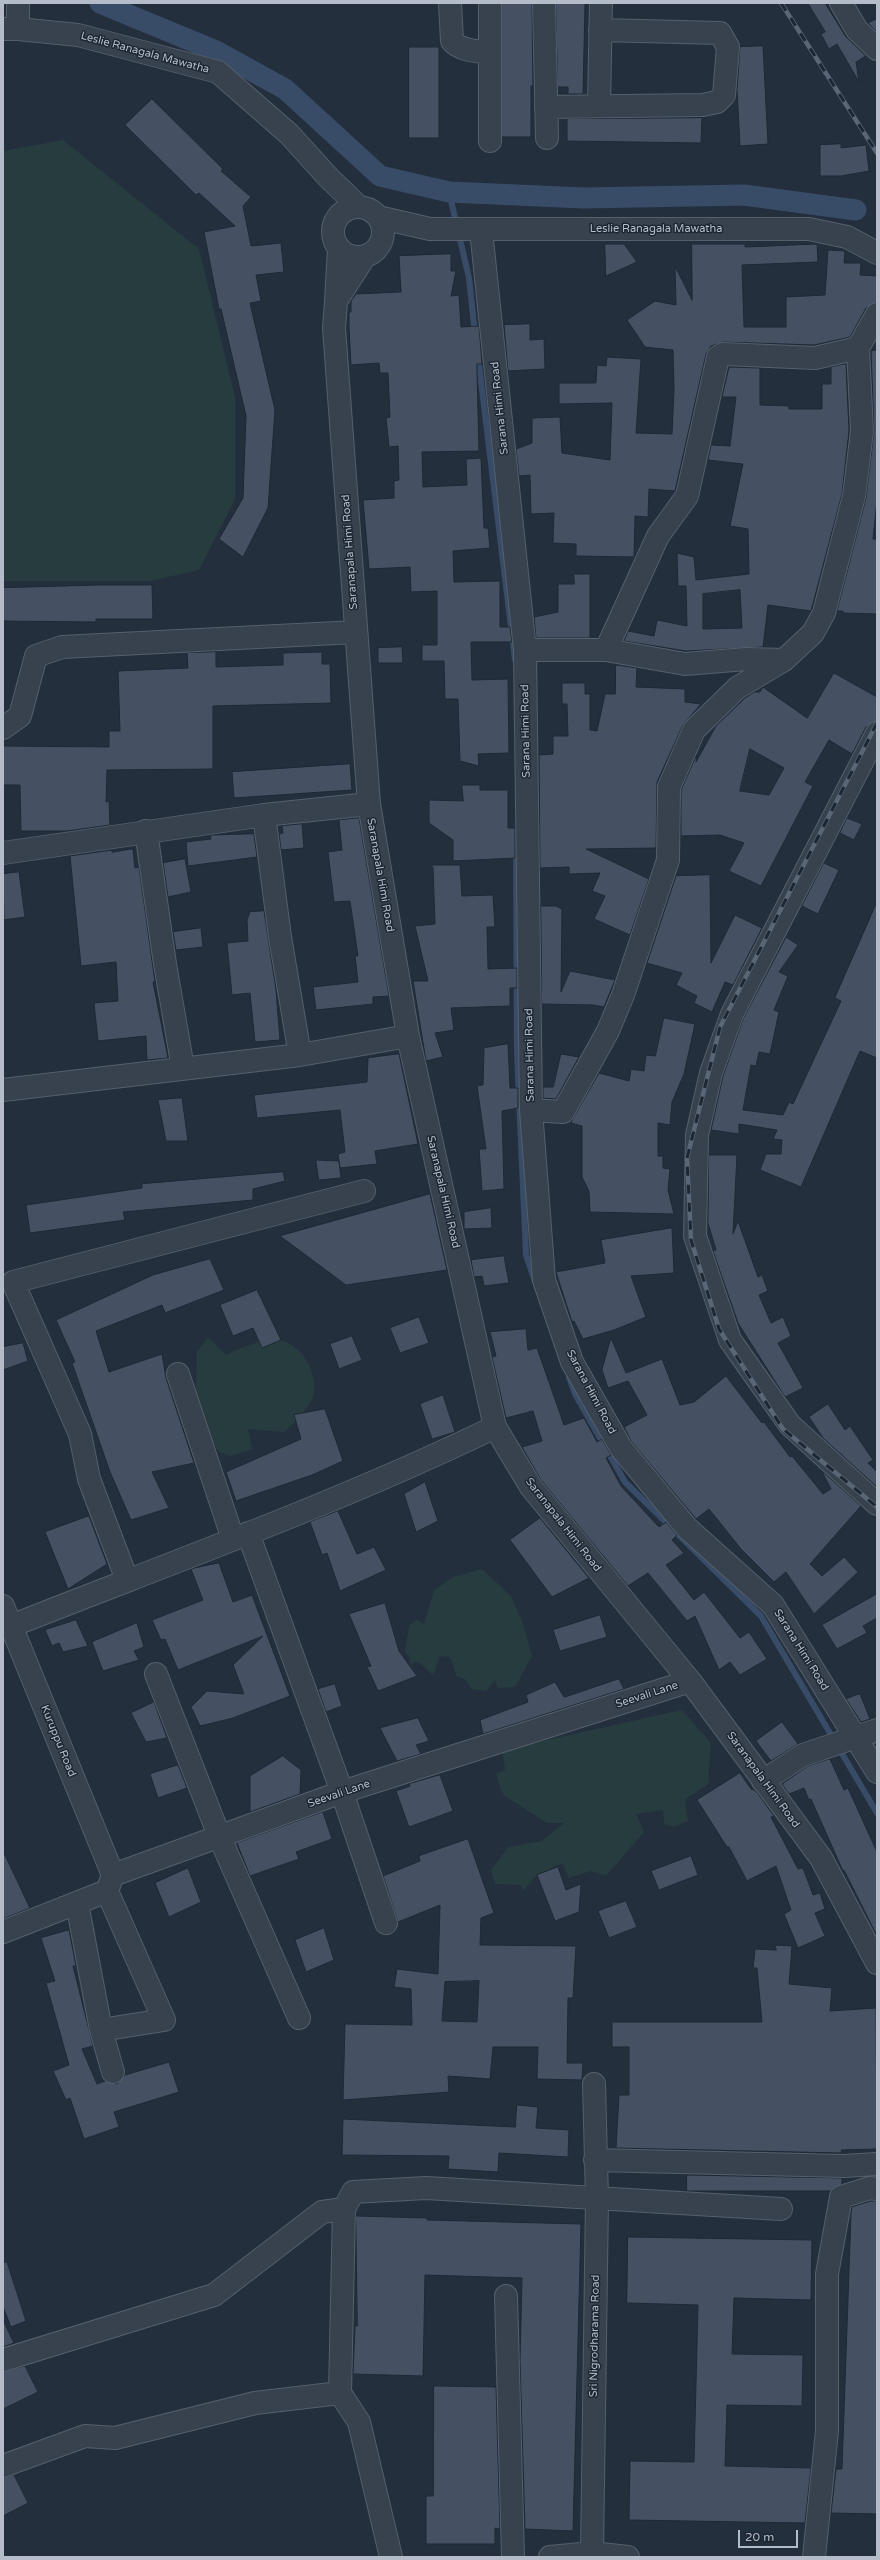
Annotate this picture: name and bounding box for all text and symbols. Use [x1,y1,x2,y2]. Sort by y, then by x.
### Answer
street label: Leslie Ranagala Mawatha [79,29,211,77]
street label: Leslie Ranagala Mawatha [590,222,722,236]
street label: Sarana Himi Road [489,361,511,455]
street label: Saranapala Himi Road [339,494,361,610]
street label: Sarana Himi Road [519,684,533,778]
street label: Saranapala Himi Road [363,817,397,933]
street label: Sarana Himi Road [523,1008,537,1102]
street label: Saranapala Himi Road [424,1134,462,1250]
street label: Sarana Himi Road [563,1348,619,1436]
street label: Saranapala Himi Road [522,1475,604,1575]
street label: Sarana Himi Road [771,1607,831,1693]
street label: Seevali Lane [614,1679,680,1711]
street label: Kuruppu Road [38,1703,78,1779]
street label: Saranapala Himi Road [724,1729,802,1831]
street label: Seevali Lane [306,1777,372,1811]
street label: Sri Nigrodharama Road [587,2275,603,2397]
scale bar [740,2522,800,2548]
text: 20 m [745,2530,774,2544]

